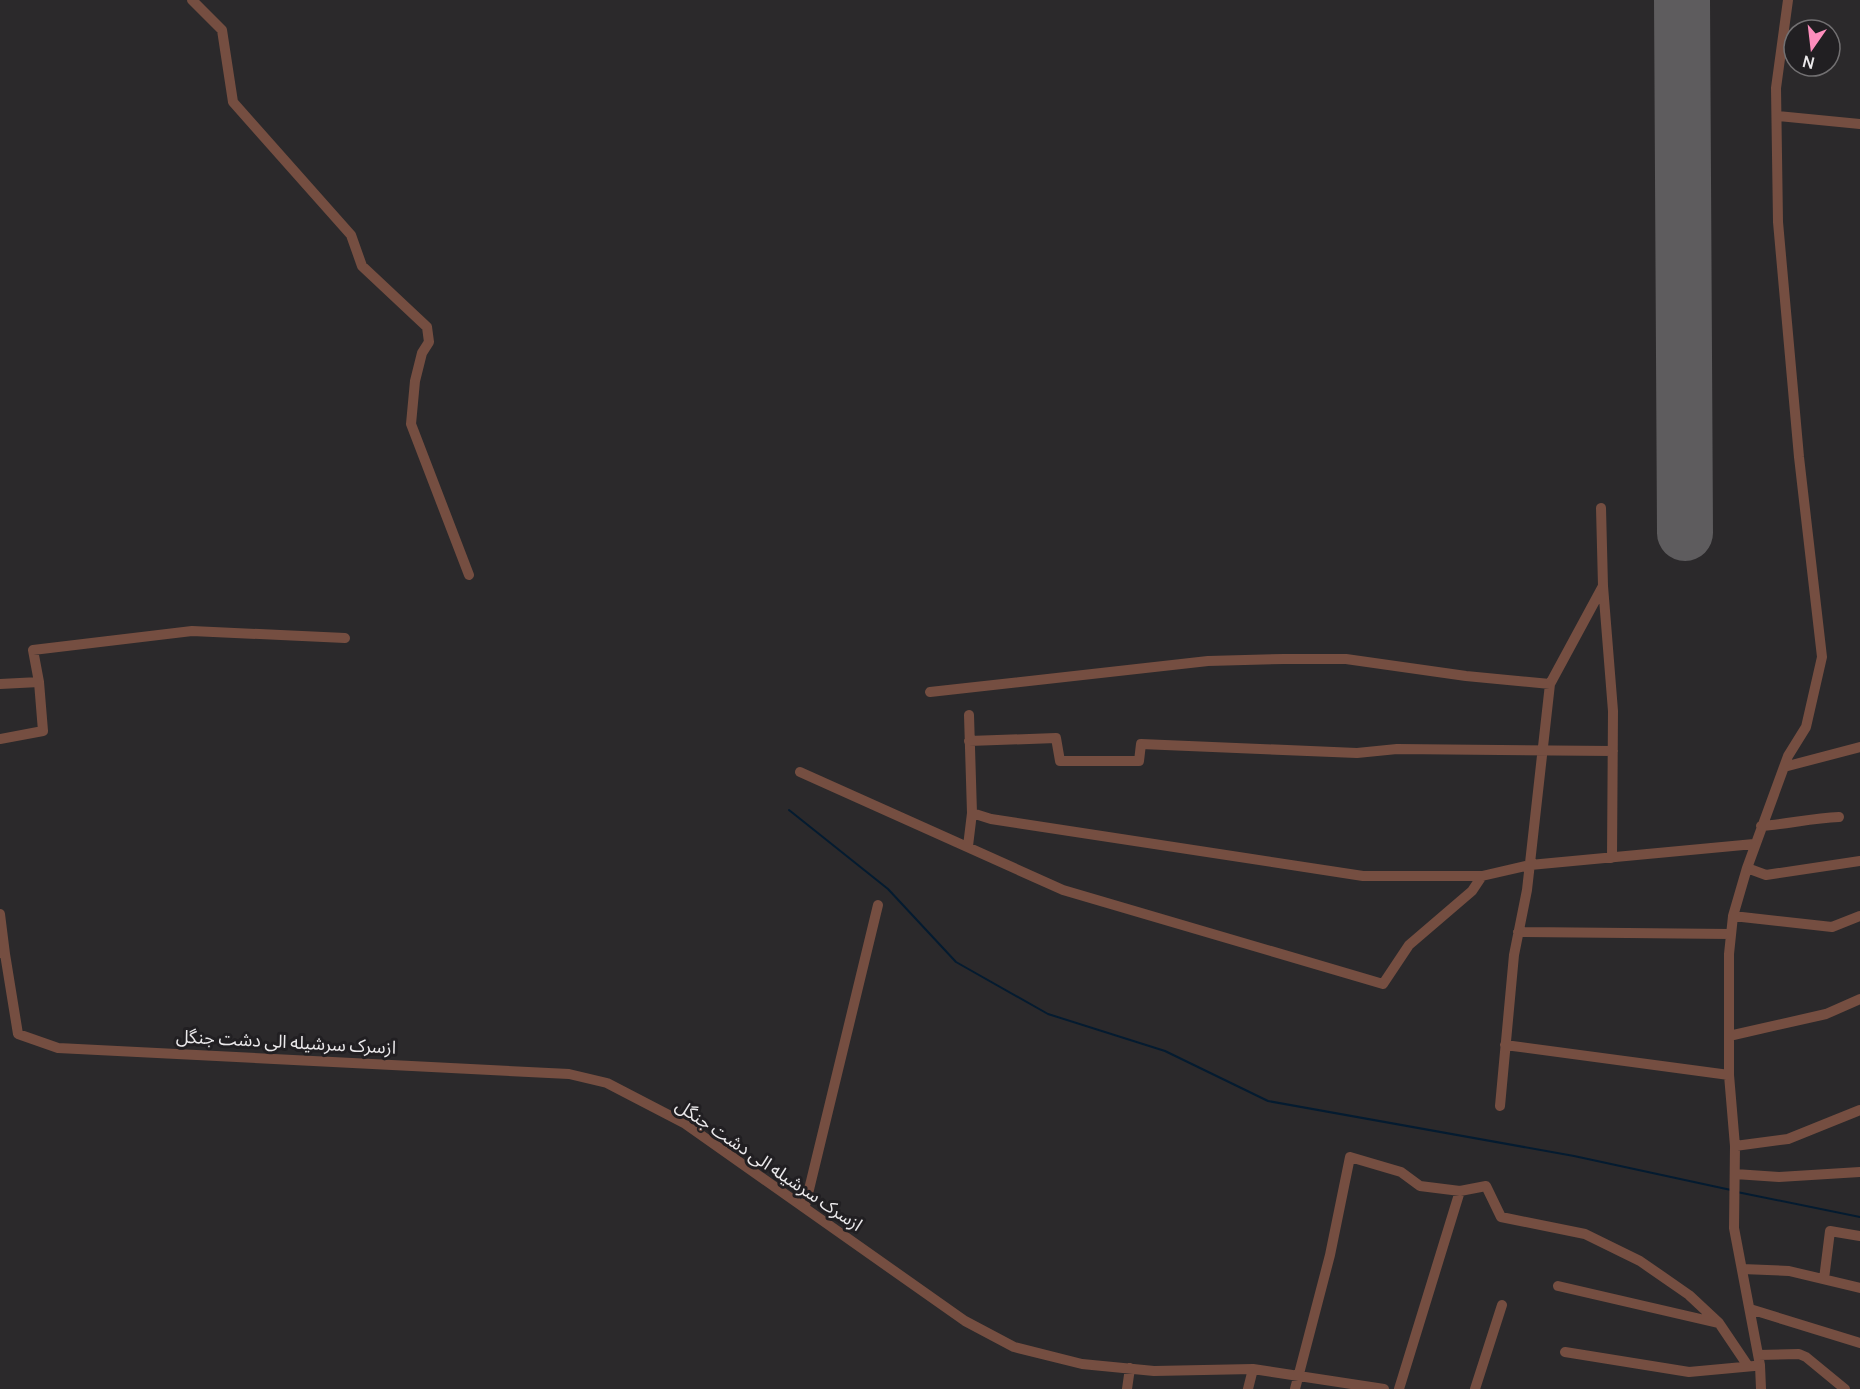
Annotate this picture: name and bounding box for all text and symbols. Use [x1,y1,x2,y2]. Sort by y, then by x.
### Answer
north arrow [1782,18,1842,78]
text: N [1800,50,1817,75]
street label: ازسرک سرشیله الی دشت جنگل [175,1023,397,1059]
street label: ازسرک سرشیله الی دشت جنگل [671,1093,868,1236]

